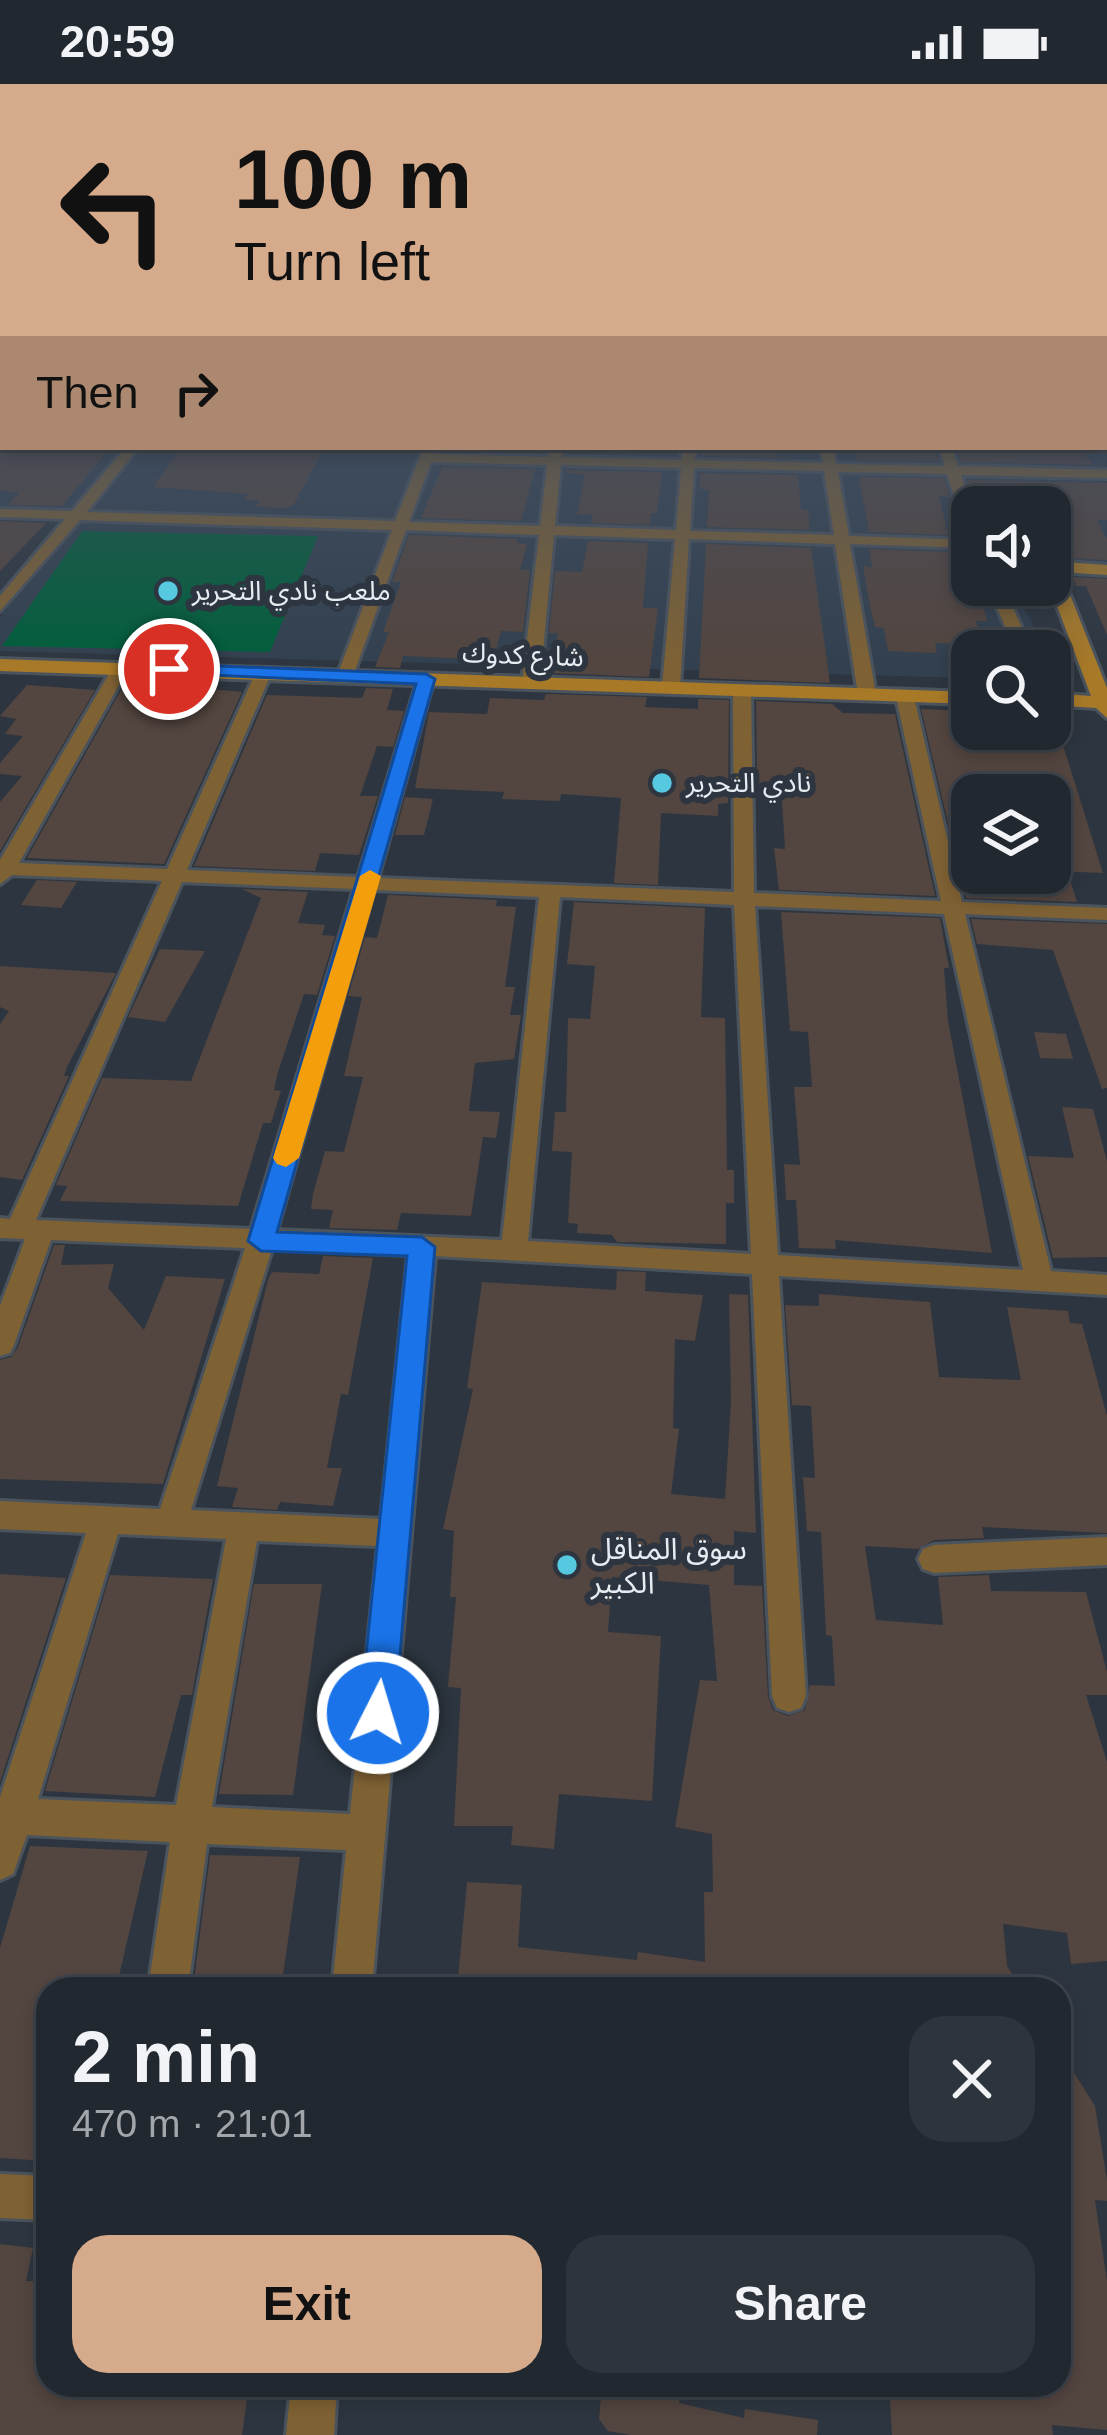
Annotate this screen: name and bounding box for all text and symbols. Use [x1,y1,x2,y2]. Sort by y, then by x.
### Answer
text: 20:59 [60,16,175,67]
icon: left [36,132,192,288]
text: 100 m [234,132,472,226]
text: Turn left [234,231,430,291]
icon: right [163,360,229,426]
text: Then [36,367,139,418]
map controls [951,486,1071,894]
button: sound [951,486,1071,606]
place label: ملعب نادي التحرير [191,576,391,611]
marker: ملعب نادي التحرير [155,578,181,604]
pin [118,618,220,720]
button: search [951,630,1071,750]
icon: arrive [136,636,202,702]
street label: شارع كدوك [462,638,584,677]
place label: نادي التحرير [685,768,811,803]
marker: نادي التحرير [649,770,675,796]
button: layers [951,774,1071,894]
place label: سوق المناقل الكبير [590,1532,747,1600]
marker: سوق المناقل الكبير [554,1552,580,1578]
position arrow [315,1650,441,1776]
button: close [909,2016,1035,2142]
text: 2 min [72,2017,260,2097]
text: 470 m · 21:01 [72,2102,313,2145]
button: Exit [72,2235,542,2373]
button: Share [566,2235,1035,2373]

